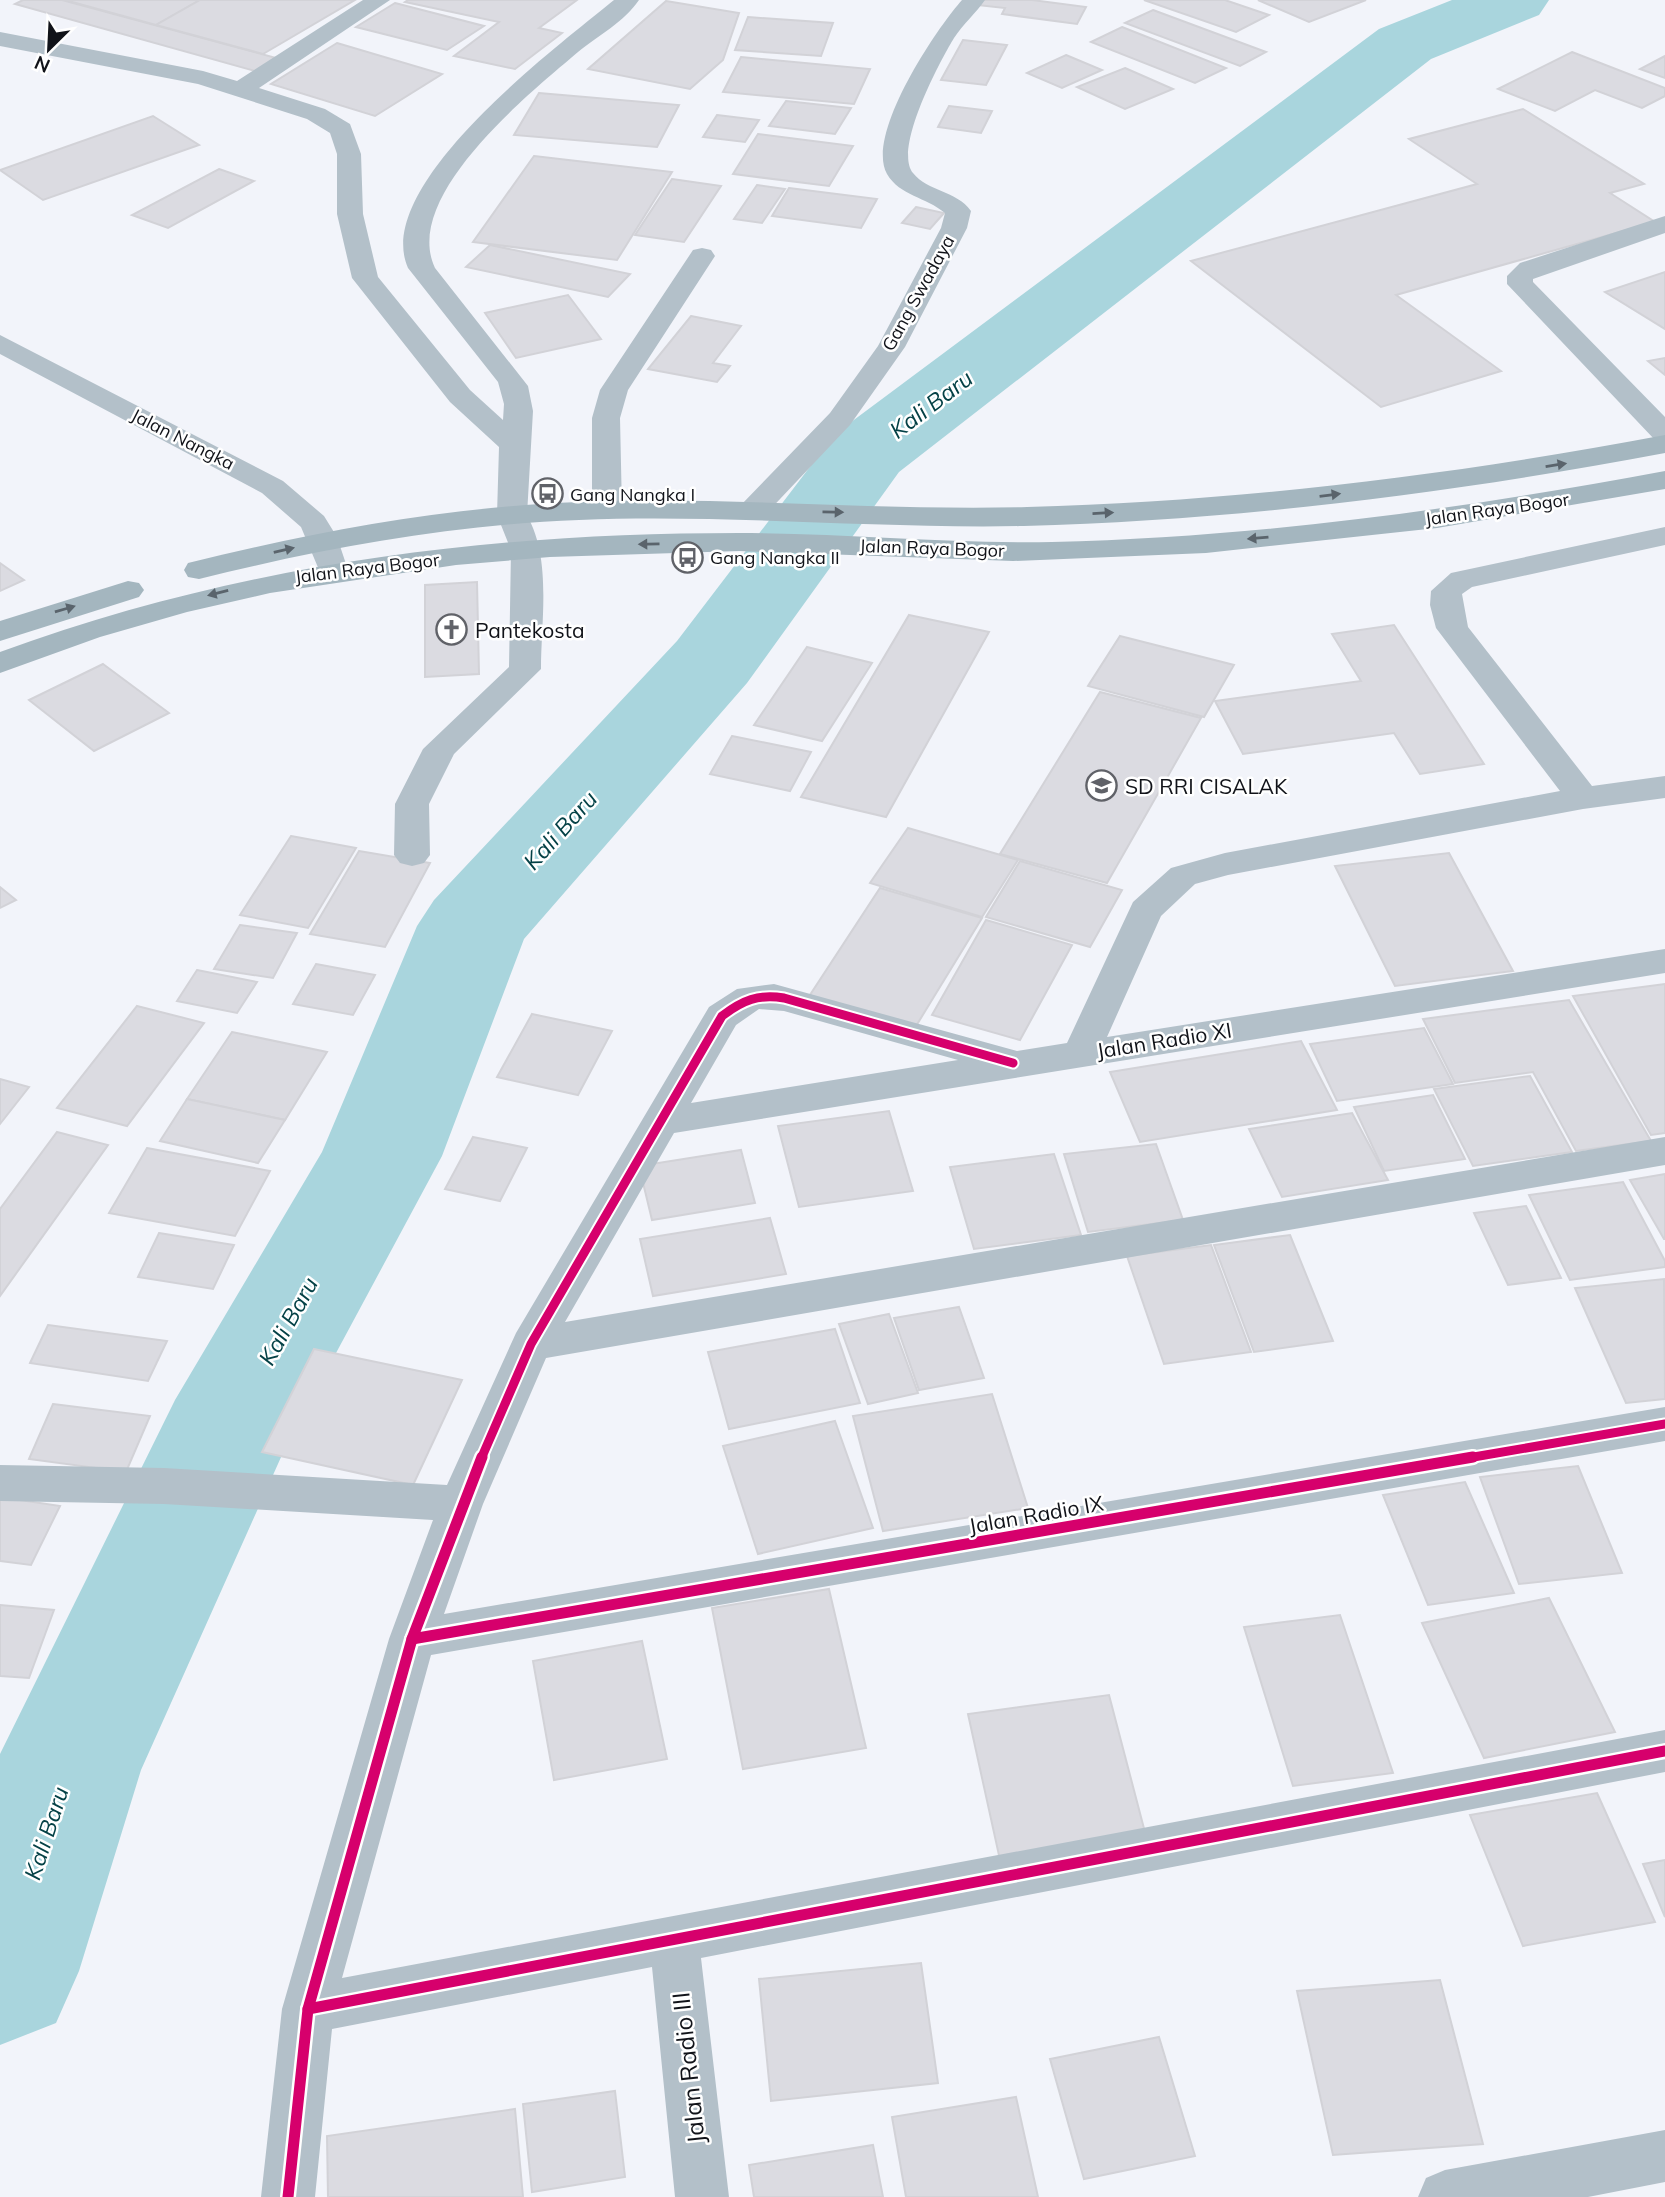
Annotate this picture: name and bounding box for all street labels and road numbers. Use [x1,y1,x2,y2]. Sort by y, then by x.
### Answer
street label: Gang Swadaya [877,231,959,355]
street label: Jalan Nangka [128,403,238,475]
street label: Jalan Raya Bogor [1423,487,1571,530]
street label: Jalan Raya Bogor [859,534,1005,562]
street label: Jalan Raya Bogor [294,548,441,588]
street label: Jalan Radio XI [1095,1017,1233,1063]
street label: Jalan Radio IX [967,1489,1106,1539]
street label: Jalan Radio III [665,1991,711,2145]

